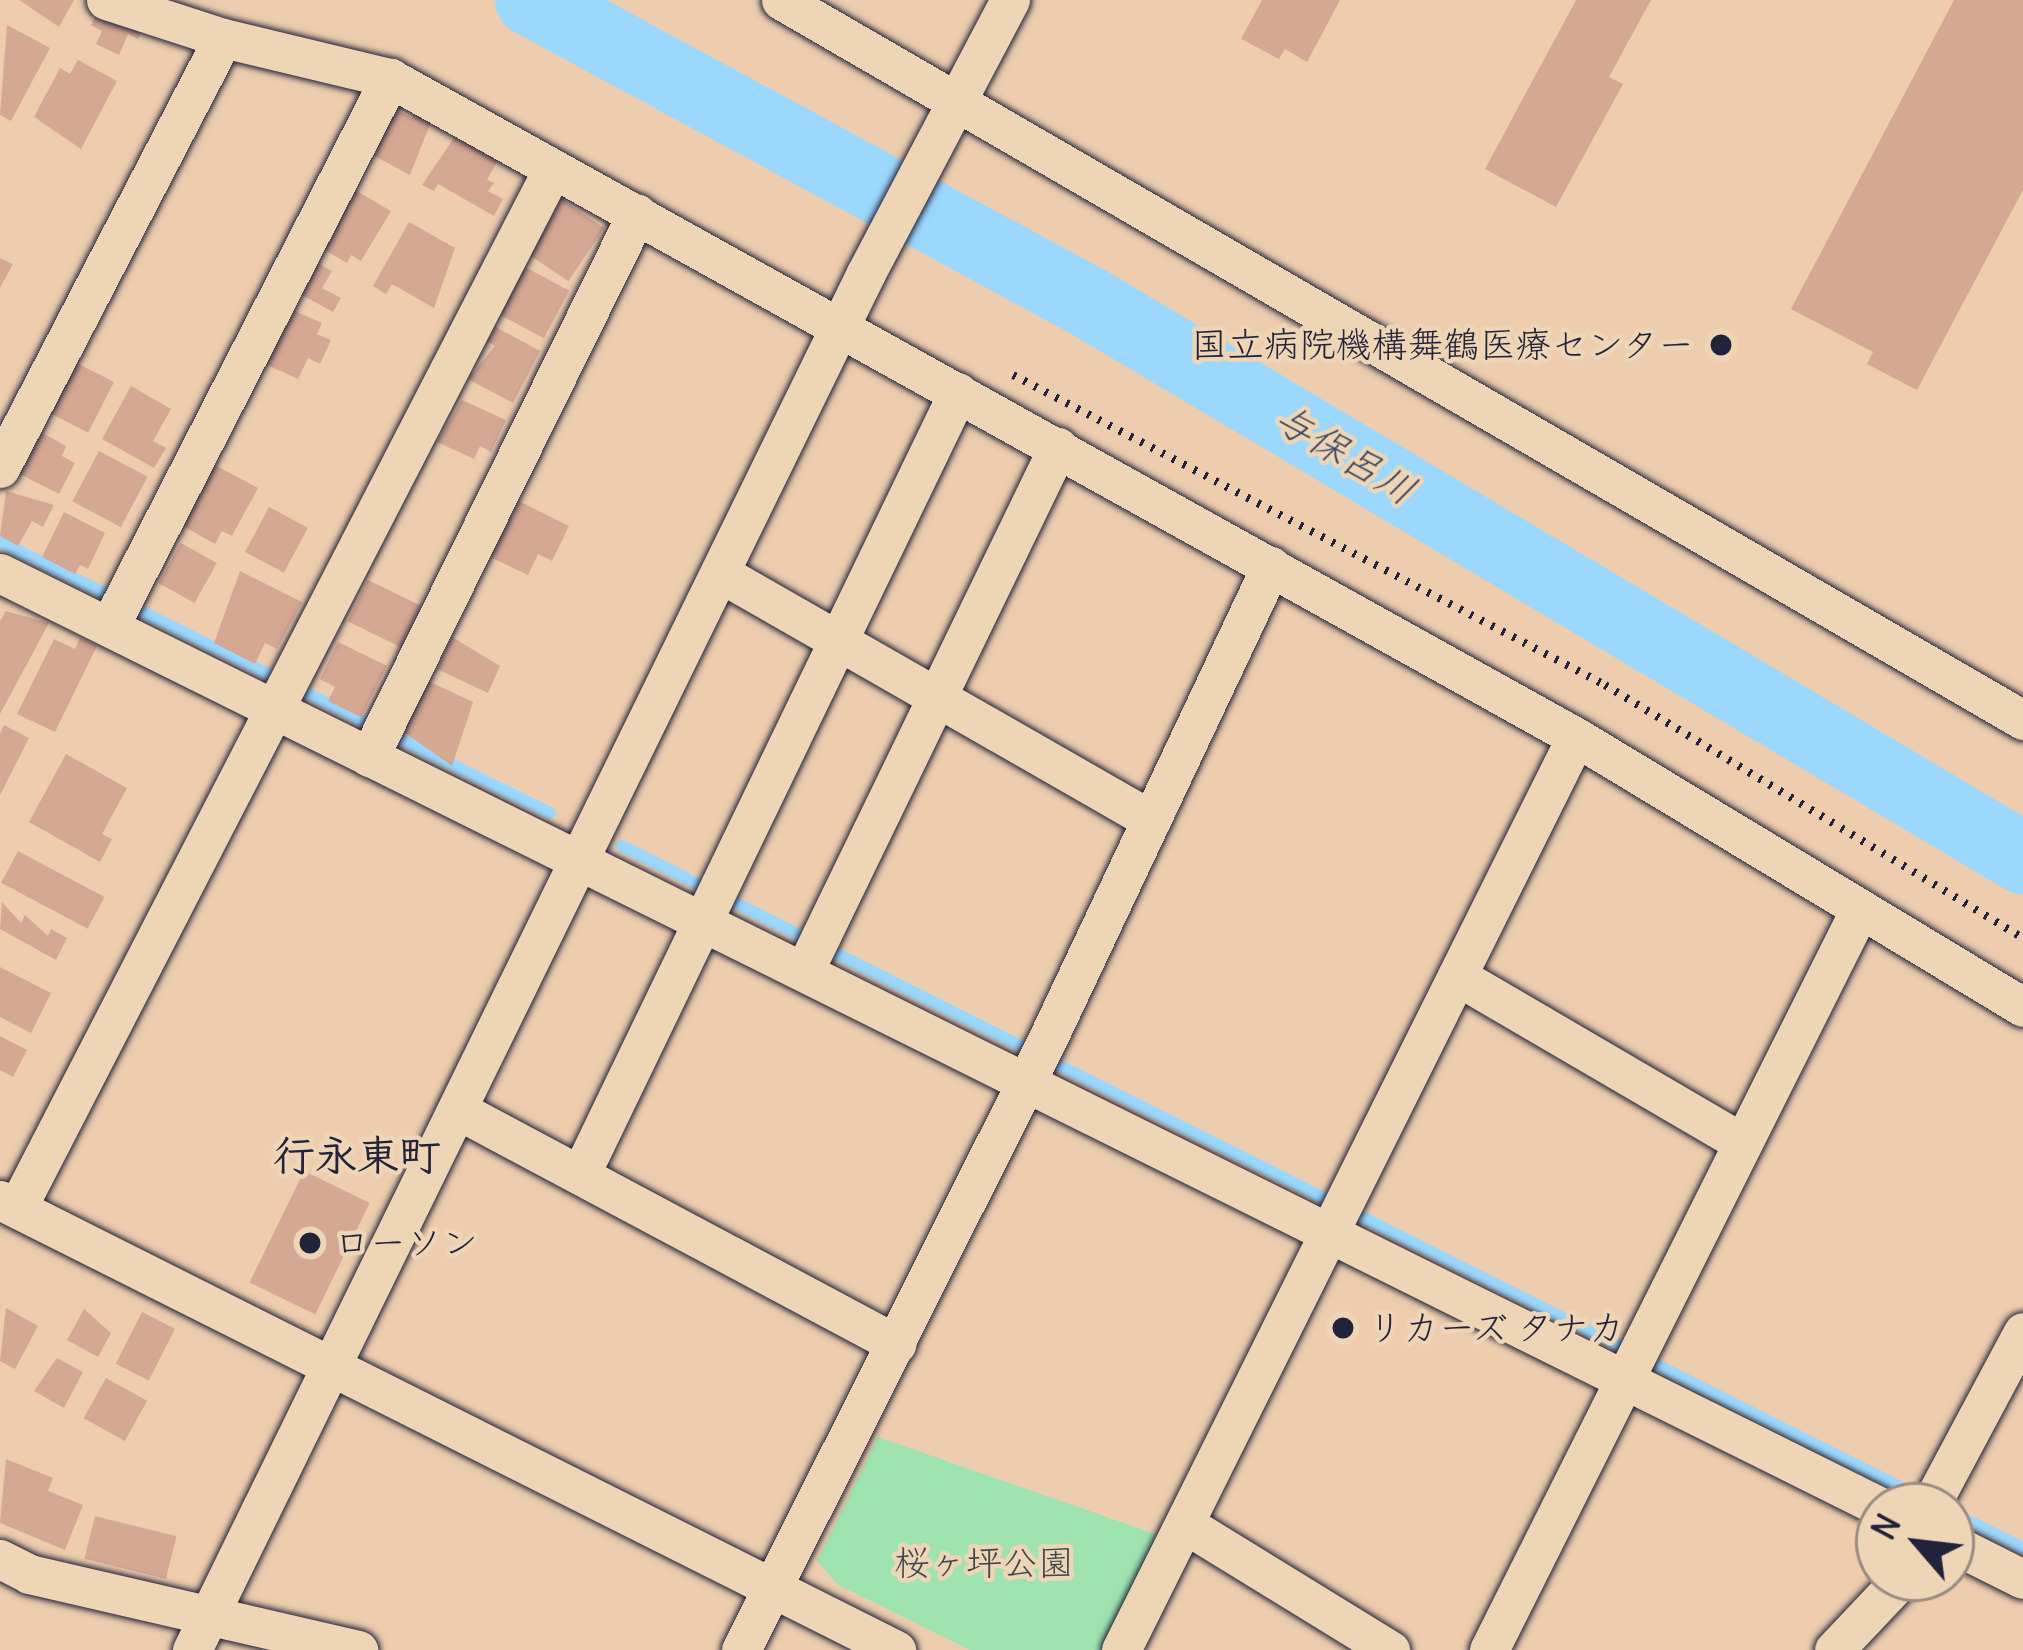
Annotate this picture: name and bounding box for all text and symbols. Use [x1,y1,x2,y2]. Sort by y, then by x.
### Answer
place label: 国立病院機構舞鶴医療センター [1190,323,1694,367]
marker: 国立病院機構舞鶴医療センター [1705,329,1737,361]
water label: 与保呂川 [1266,395,1424,515]
district label: 行永東町 [273,1130,441,1180]
place label: ローソン [334,1221,478,1265]
marker: ローソン [297,1230,323,1256]
place label: リカーズ タナカ [1367,1306,1628,1350]
marker: リカーズ タナカ [1330,1315,1356,1341]
north arrow [1855,1482,1975,1602]
text: N [1862,1507,1910,1546]
park label: 桜ヶ坪公園 [894,1541,1074,1585]

